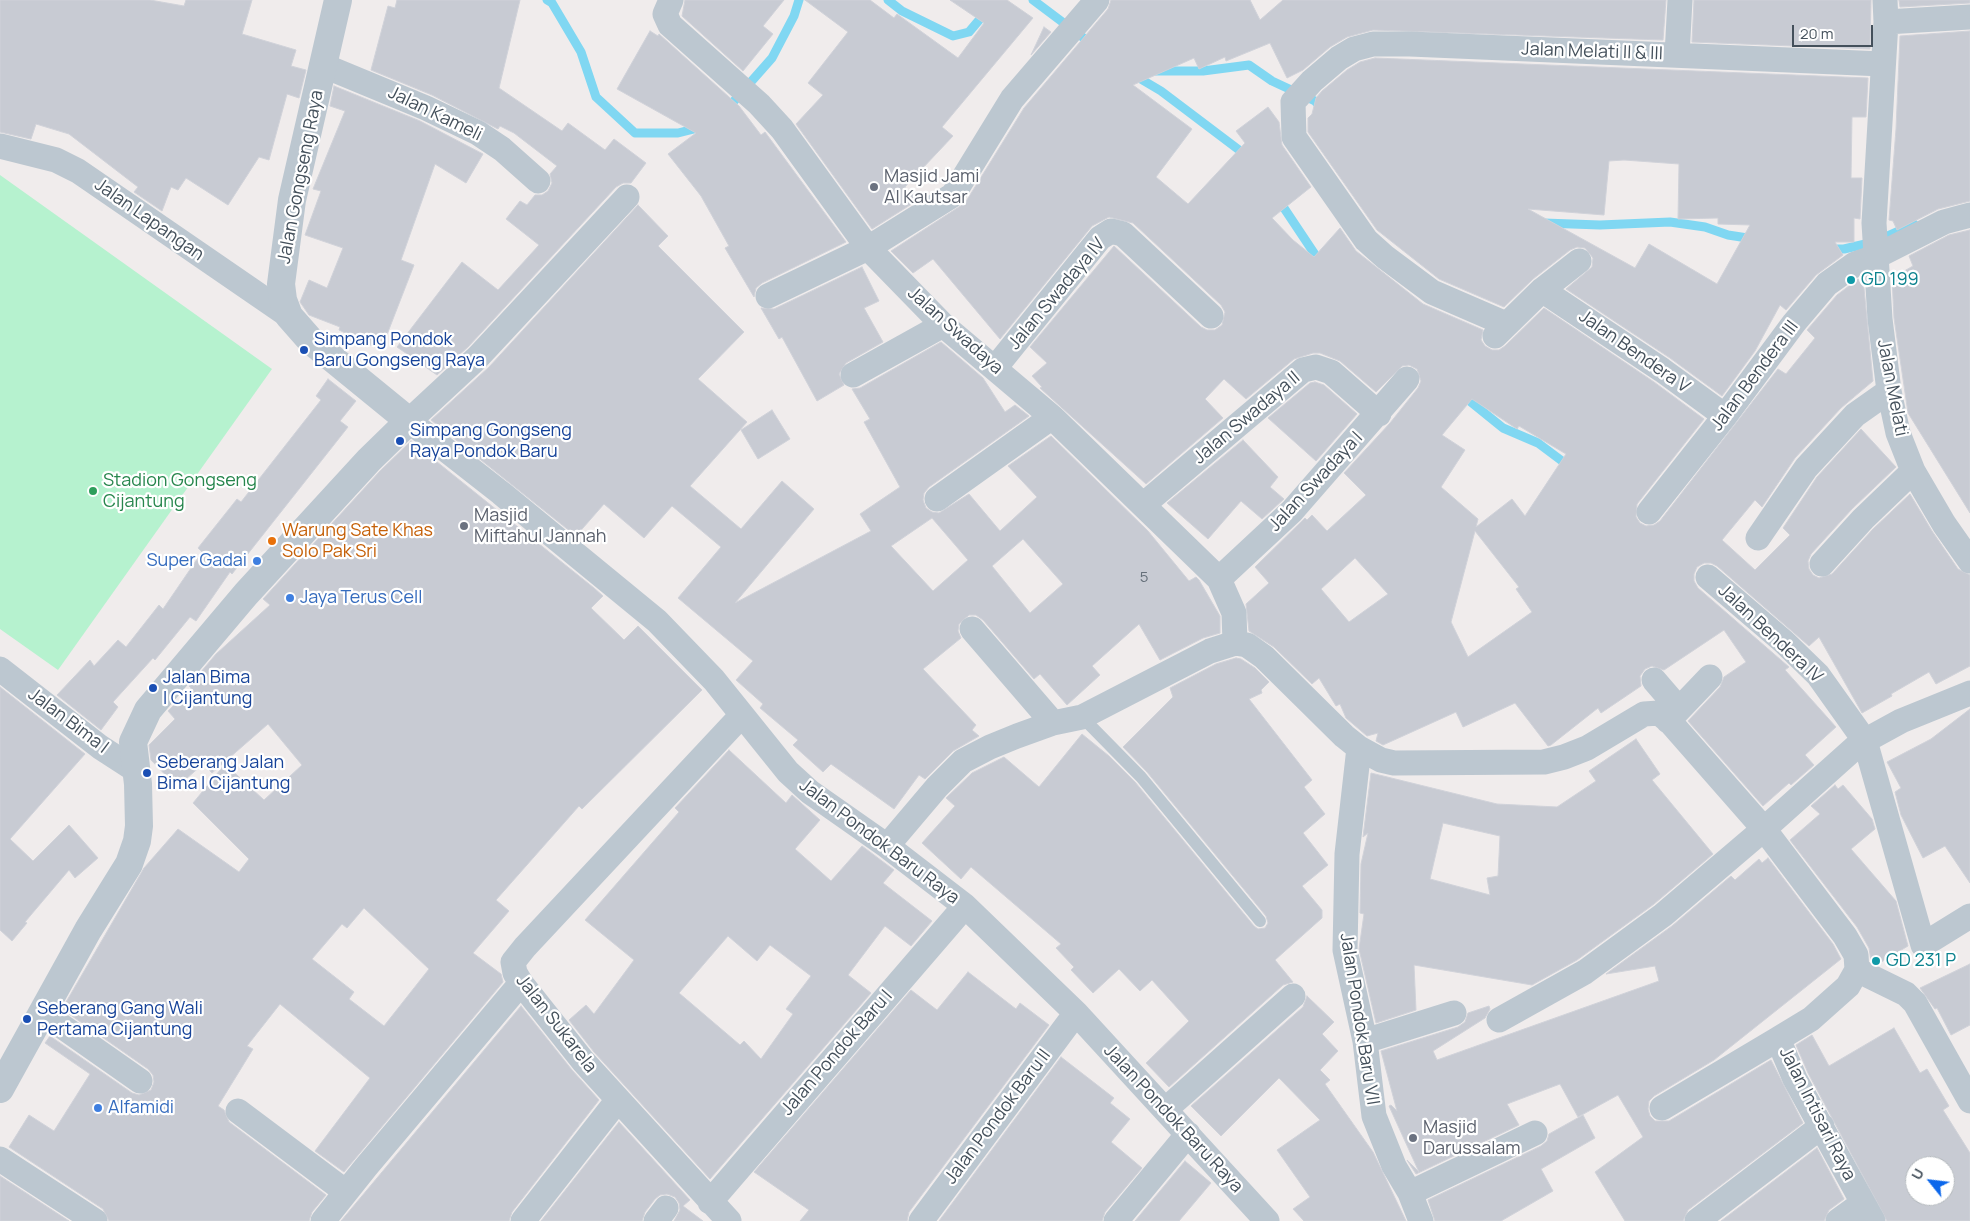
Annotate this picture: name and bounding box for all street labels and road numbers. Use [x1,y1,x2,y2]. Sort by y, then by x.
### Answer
street label: Jalan Melati II & III [1521,39,1663,65]
street label: Jalan Kameli [385,82,485,146]
street label: Jalan Gongseng Raya [274,89,328,265]
street label: Jalan Lapangan [90,174,208,266]
street label: Jalan Swadaya IV [1004,234,1110,354]
street label: Jalan Swadaya [903,283,1007,379]
street label: Jalan Bendera V [1574,306,1694,398]
street label: Jalan Bendera III [1707,317,1803,435]
street label: Jalan Melati [1872,338,1912,438]
street label: Jalan Swadaya II [1189,367,1305,469]
street label: Jalan Swadaya I [1264,428,1368,536]
street label: Jalan Bendera IV [1713,580,1827,688]
street label: Jalan Bima I [24,684,112,758]
street label: Jalan Pondok Baru Raya [795,775,963,909]
street label: Jalan Pondok Baru VII [1335,931,1383,1107]
street label: Jalan Sukarela [511,971,601,1077]
street label: Jalan Pondok Baru I [777,986,897,1120]
street label: Jalan Pondok Baru Raya [1099,1041,1247,1197]
street label: Jalan Intisari Raya [1774,1044,1860,1184]
street label: Jalan Pondok Baru II [940,1045,1056,1189]

